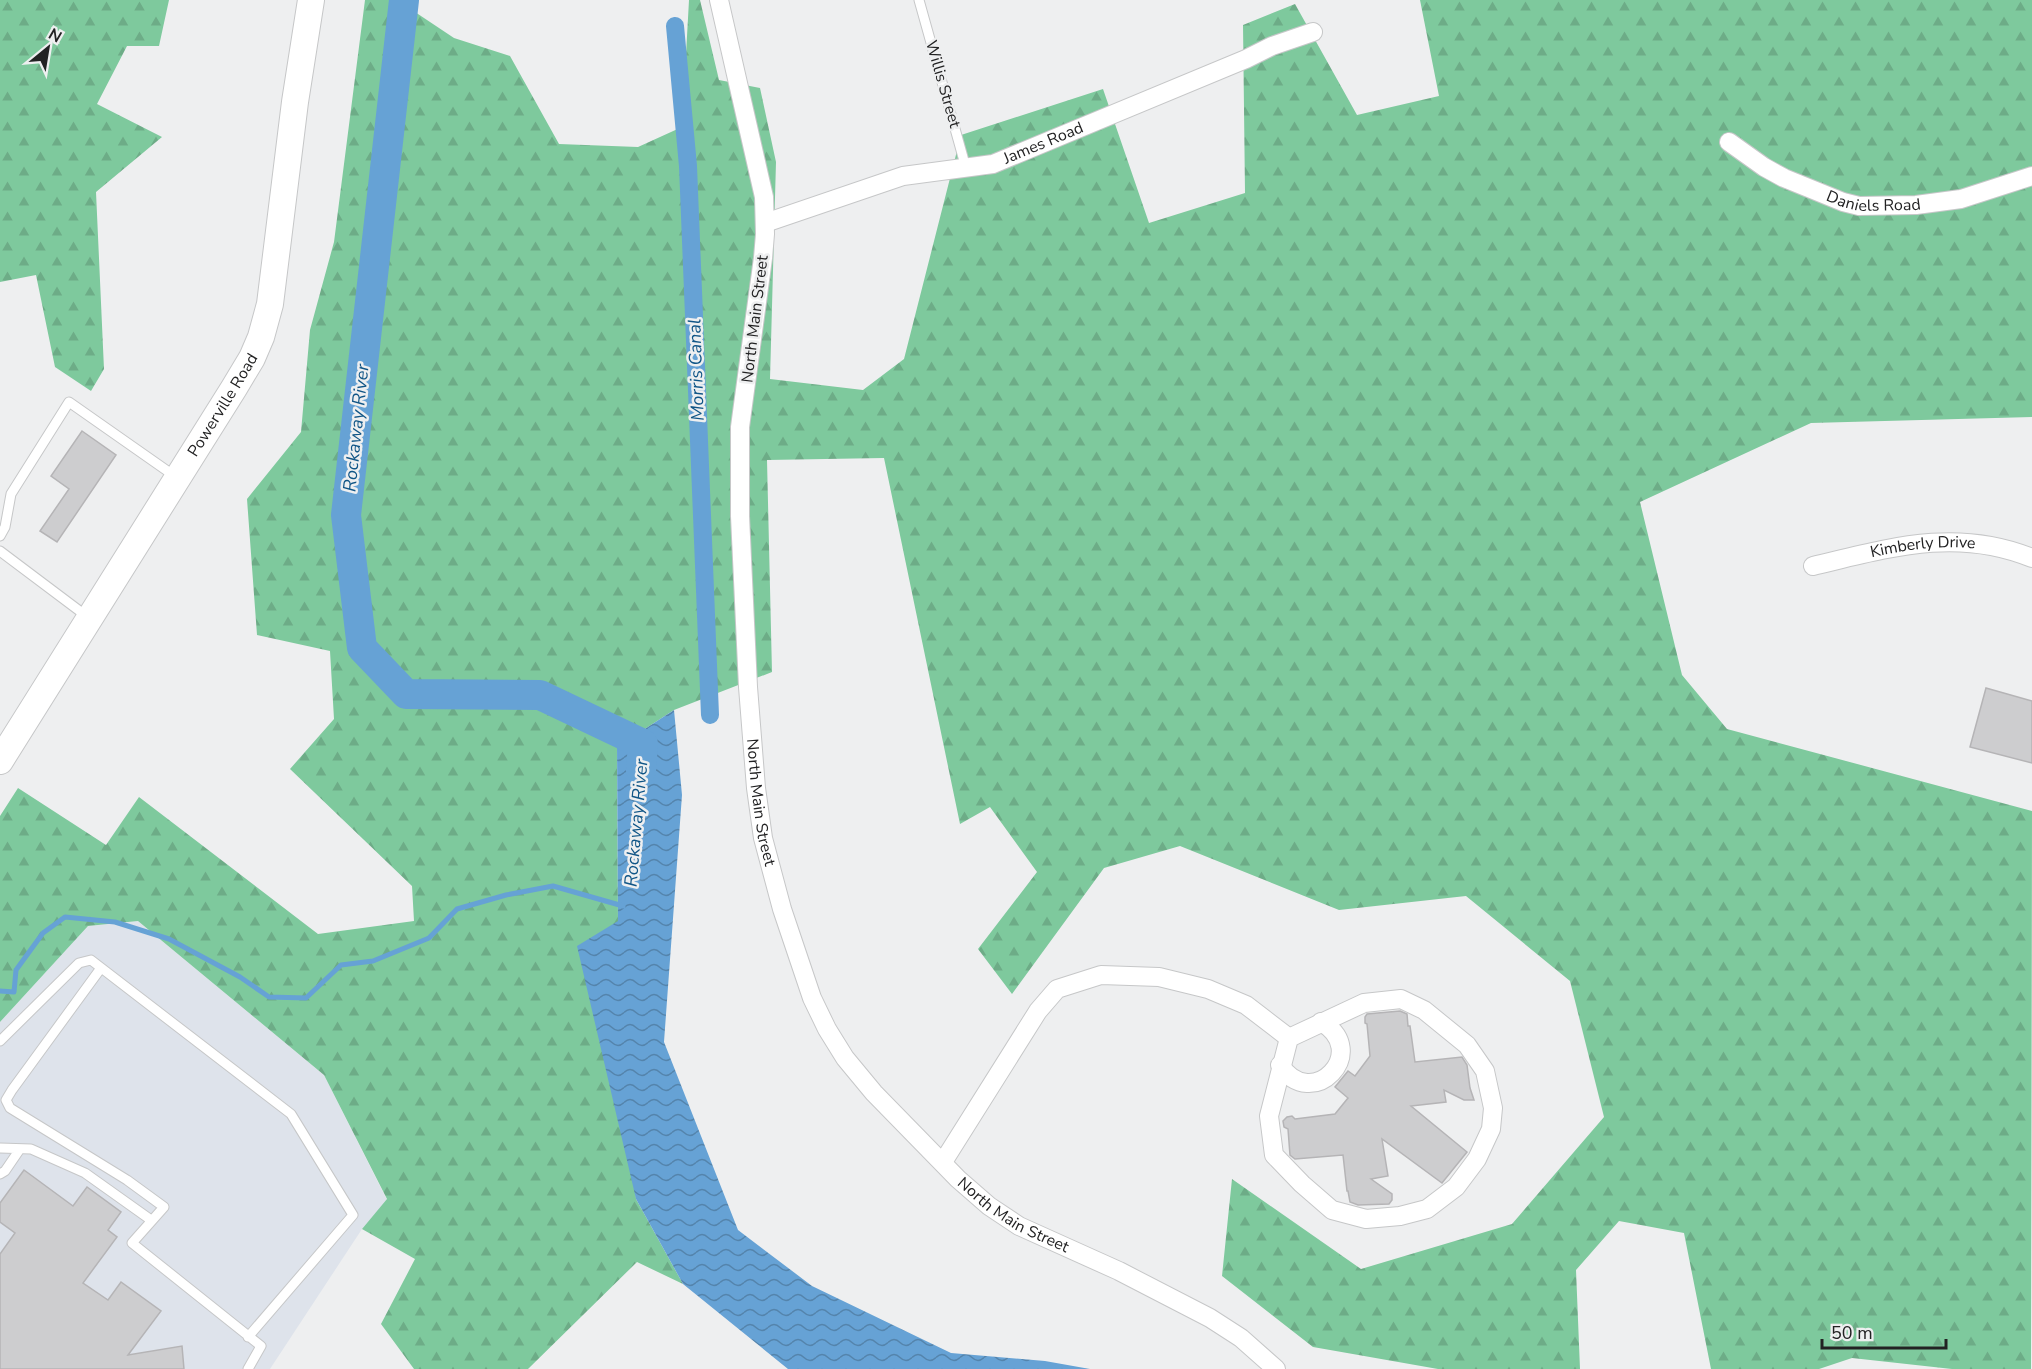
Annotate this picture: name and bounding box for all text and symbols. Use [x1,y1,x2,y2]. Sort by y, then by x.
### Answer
north arrow [18,18,78,78]
text: N [44,23,66,48]
street label: Willis Street [920,38,966,131]
street label: James Road [999,117,1087,170]
street label: Daniels Road [1823,185,1922,217]
street label: North Main Street [736,254,774,384]
water label: Morris Canal [682,319,710,421]
street label: Powerville Road [183,349,263,461]
water label: Rockaway River [337,362,375,493]
street label: Kimberly Drive [1868,531,1977,563]
street label: North Main Street [741,738,781,869]
water label: Rockaway River [618,758,654,888]
street label: North Main Street [953,1172,1073,1258]
scale bar [1822,1312,1946,1350]
text: 50 m [1831,1321,1873,1345]

